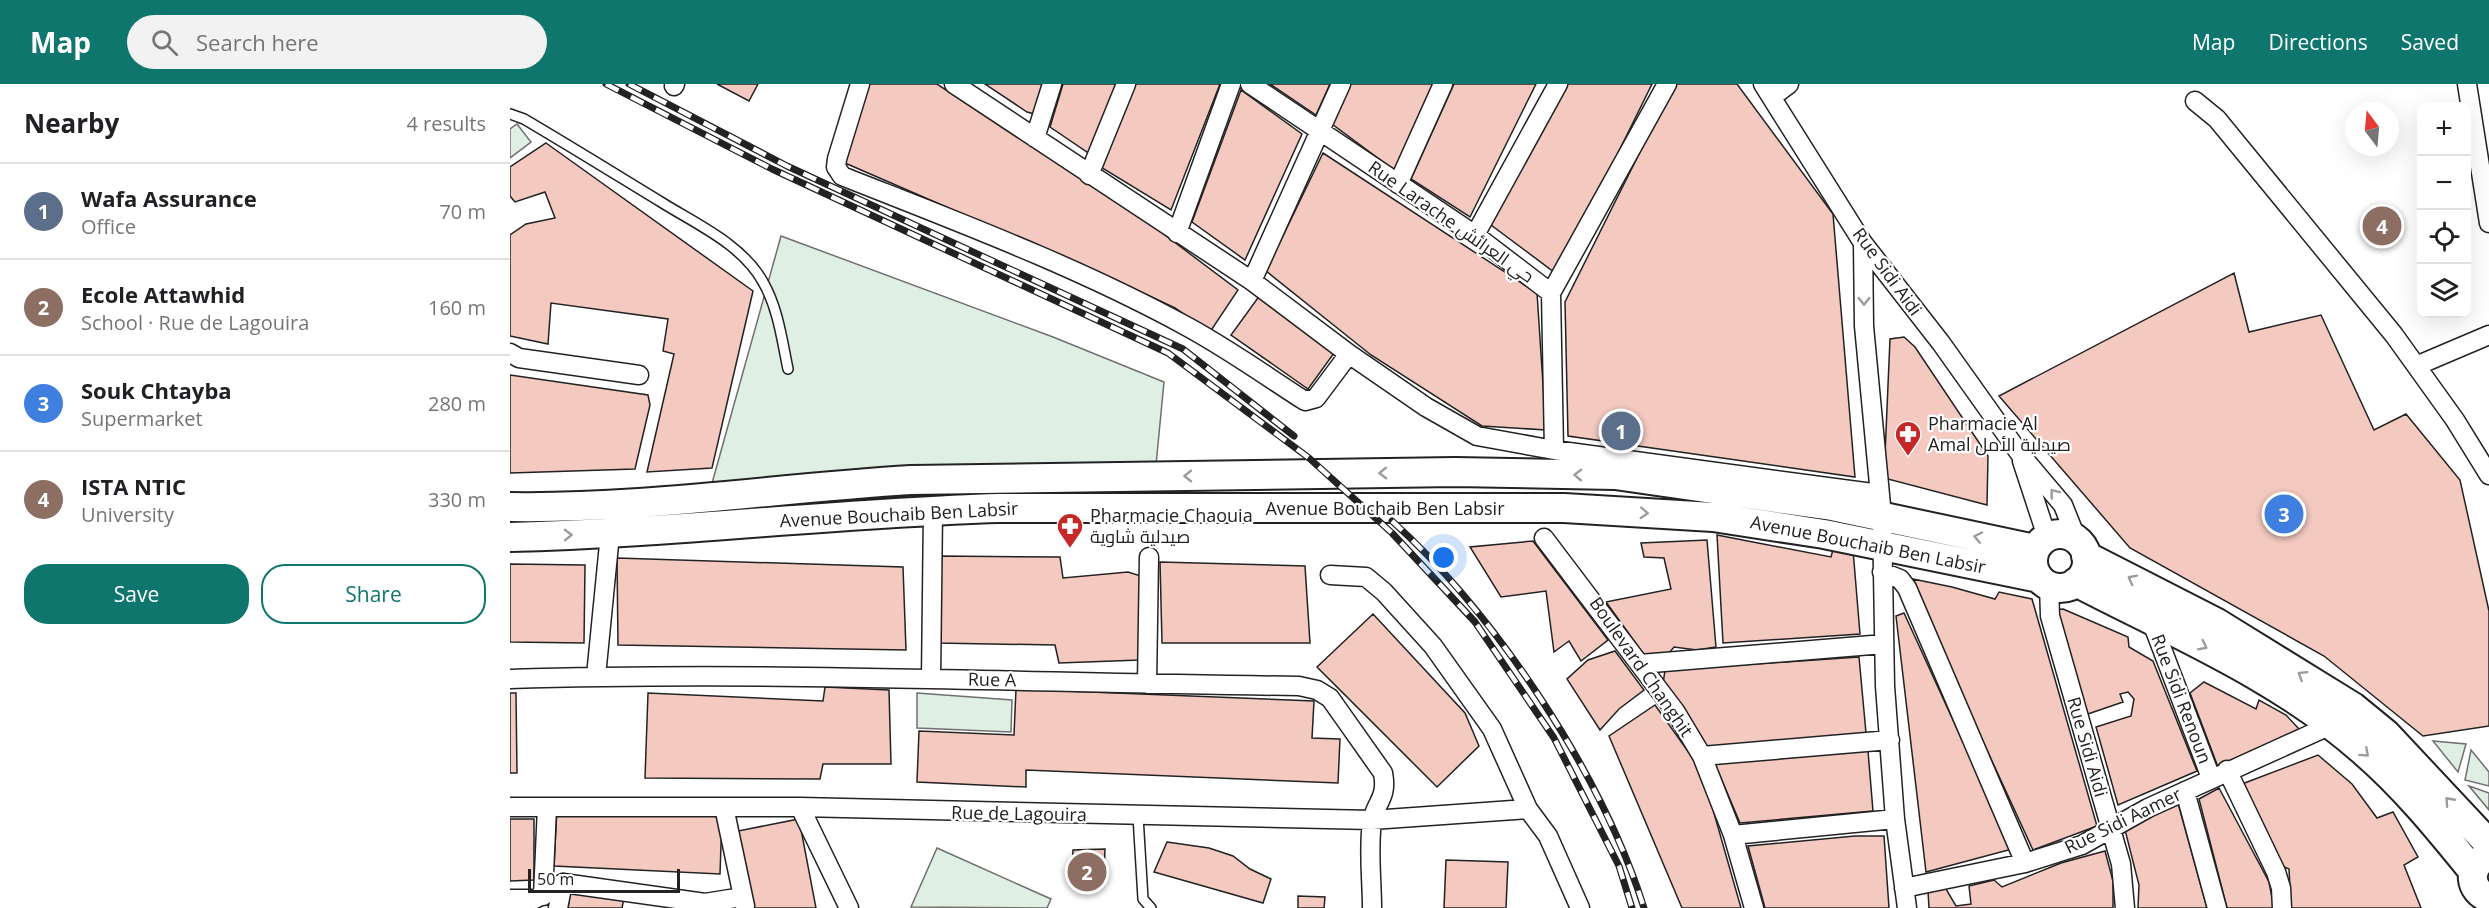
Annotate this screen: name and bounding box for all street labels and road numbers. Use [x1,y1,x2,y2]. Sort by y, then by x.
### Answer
street label: Rue Larache حي العرائش [1362,155,1539,290]
street label: Rue Sidi Aidi [1848,223,1928,320]
street label: Avenue Bouchaib Ben Labsir [779,496,1020,532]
street label: Avenue Bouchaib Ben Labsir [1265,496,1505,520]
street label: Avenue Bouchaib Ben Labsir [1749,509,1988,579]
street label: Boulevard Changhit [1585,592,1699,741]
street label: Rue Sidi Renoun [2146,631,2218,767]
street label: Rue A [968,667,1017,691]
street label: Rue Sidi Aidi [2062,694,2114,800]
street label: Rue Sidi Aamer [2060,781,2186,859]
street label: Rue de Lagouira [951,800,1087,826]

